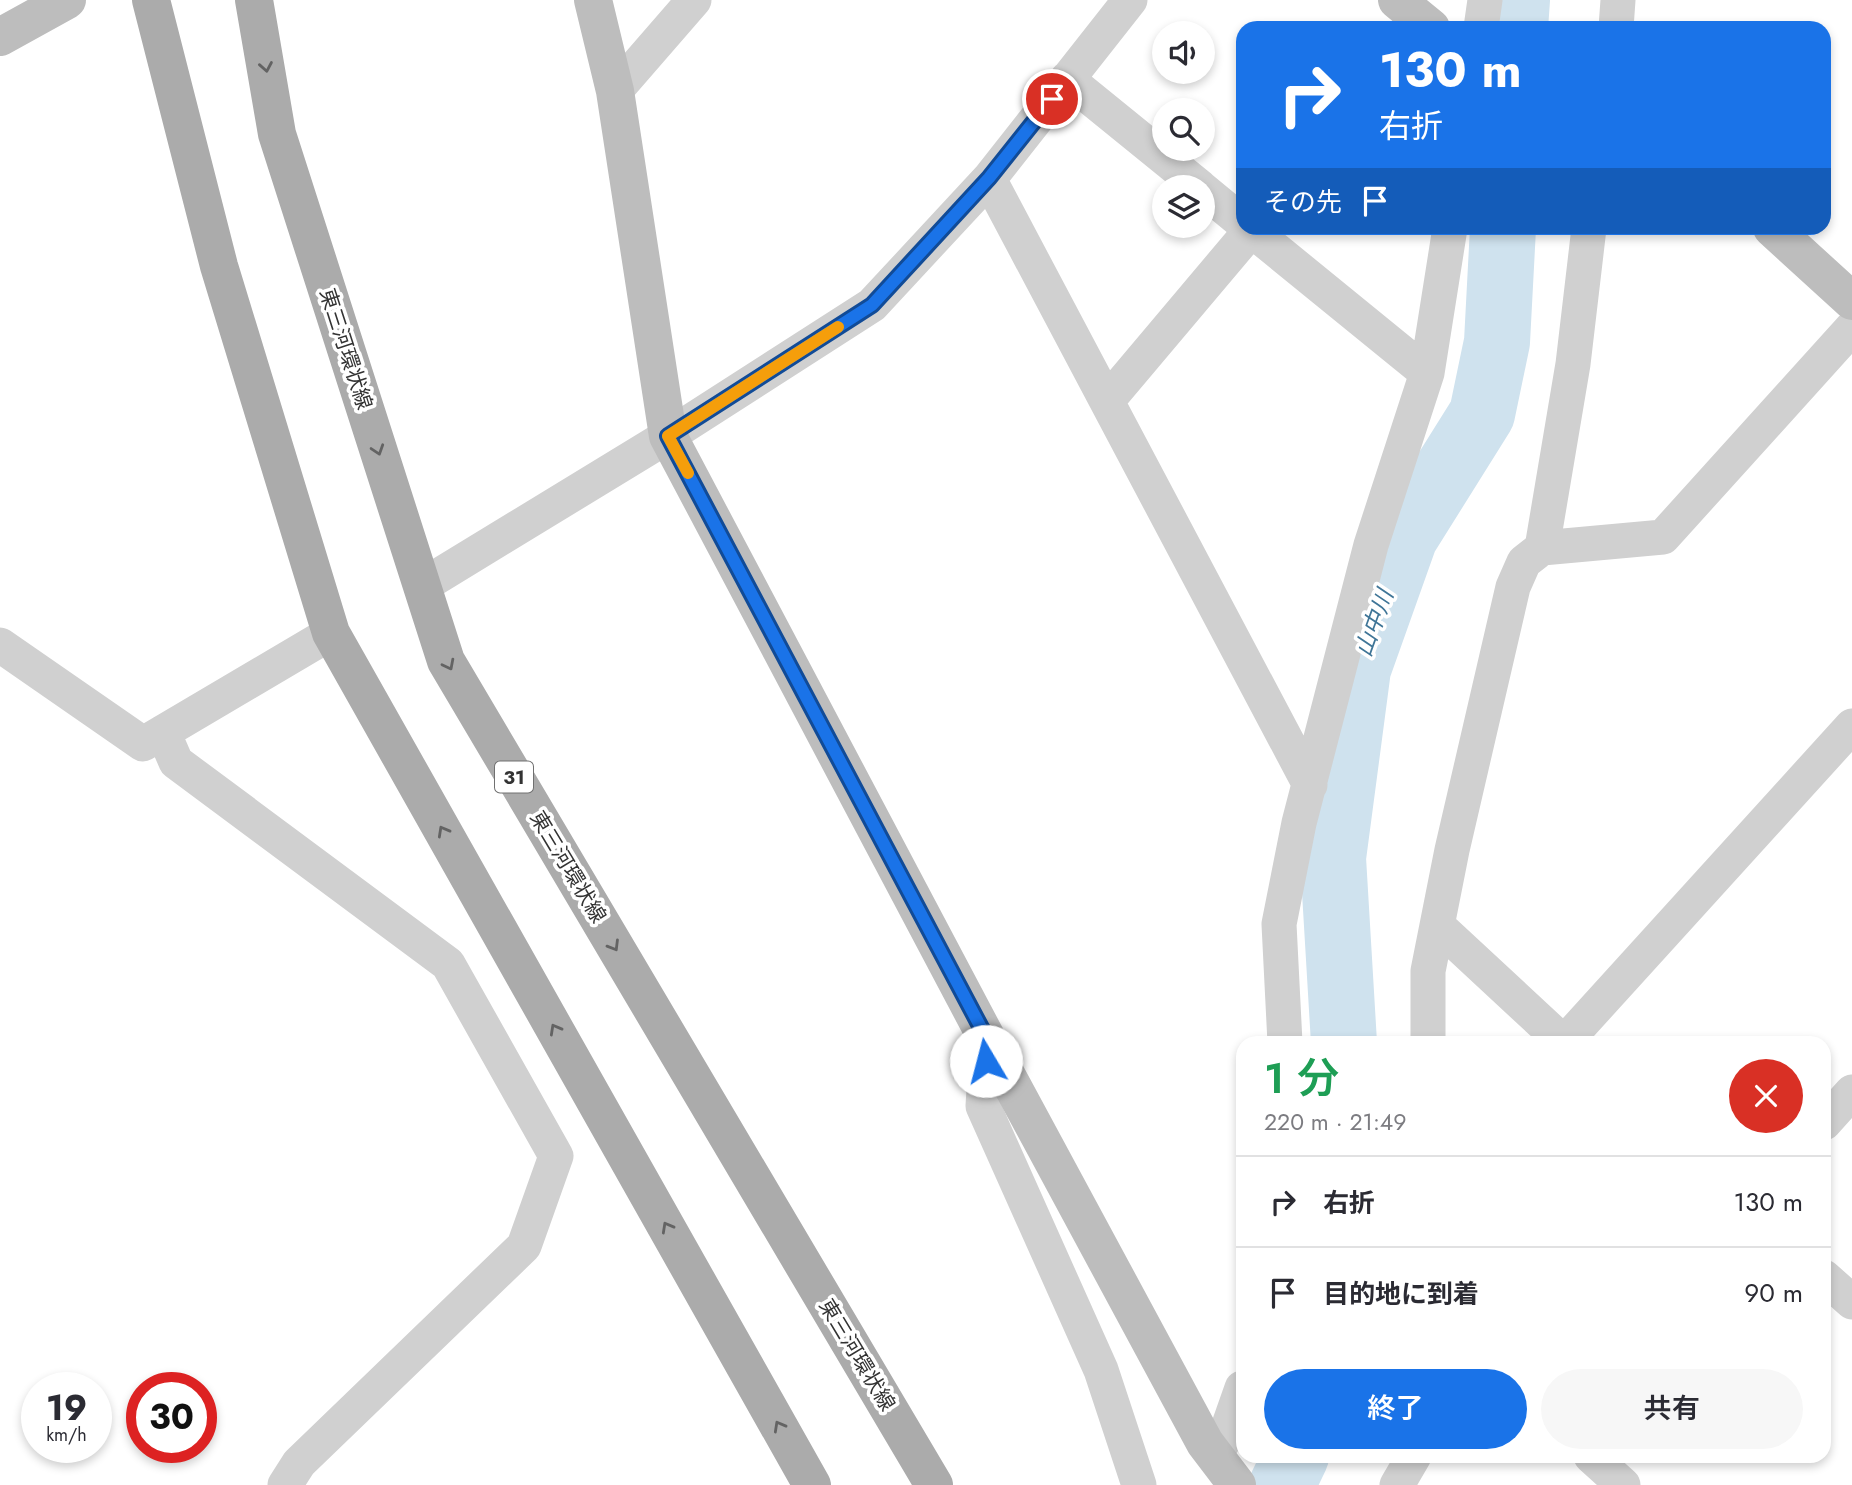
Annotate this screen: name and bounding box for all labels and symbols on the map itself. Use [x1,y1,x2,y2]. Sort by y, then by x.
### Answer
one-way arrow [258,61,273,73]
pin [1022,69,1082,129]
street label: 東三河環状線 [312,284,380,414]
one-way arrow [370,443,385,455]
water label: 山中川 [1346,582,1403,661]
one-way arrow [441,658,455,671]
road number: 31 [495,762,533,792]
street label: 東三河環状線 [523,805,613,929]
one-way arrow [438,826,451,839]
one-way arrow [606,938,619,951]
one-way arrow [550,1024,563,1037]
position arrow [949,1024,1023,1098]
one-way arrow [662,1222,675,1235]
street label: 東三河環状線 [812,1293,902,1417]
speed limit sign: 30 [126,1372,217,1463]
one-way arrow [774,1420,787,1433]

